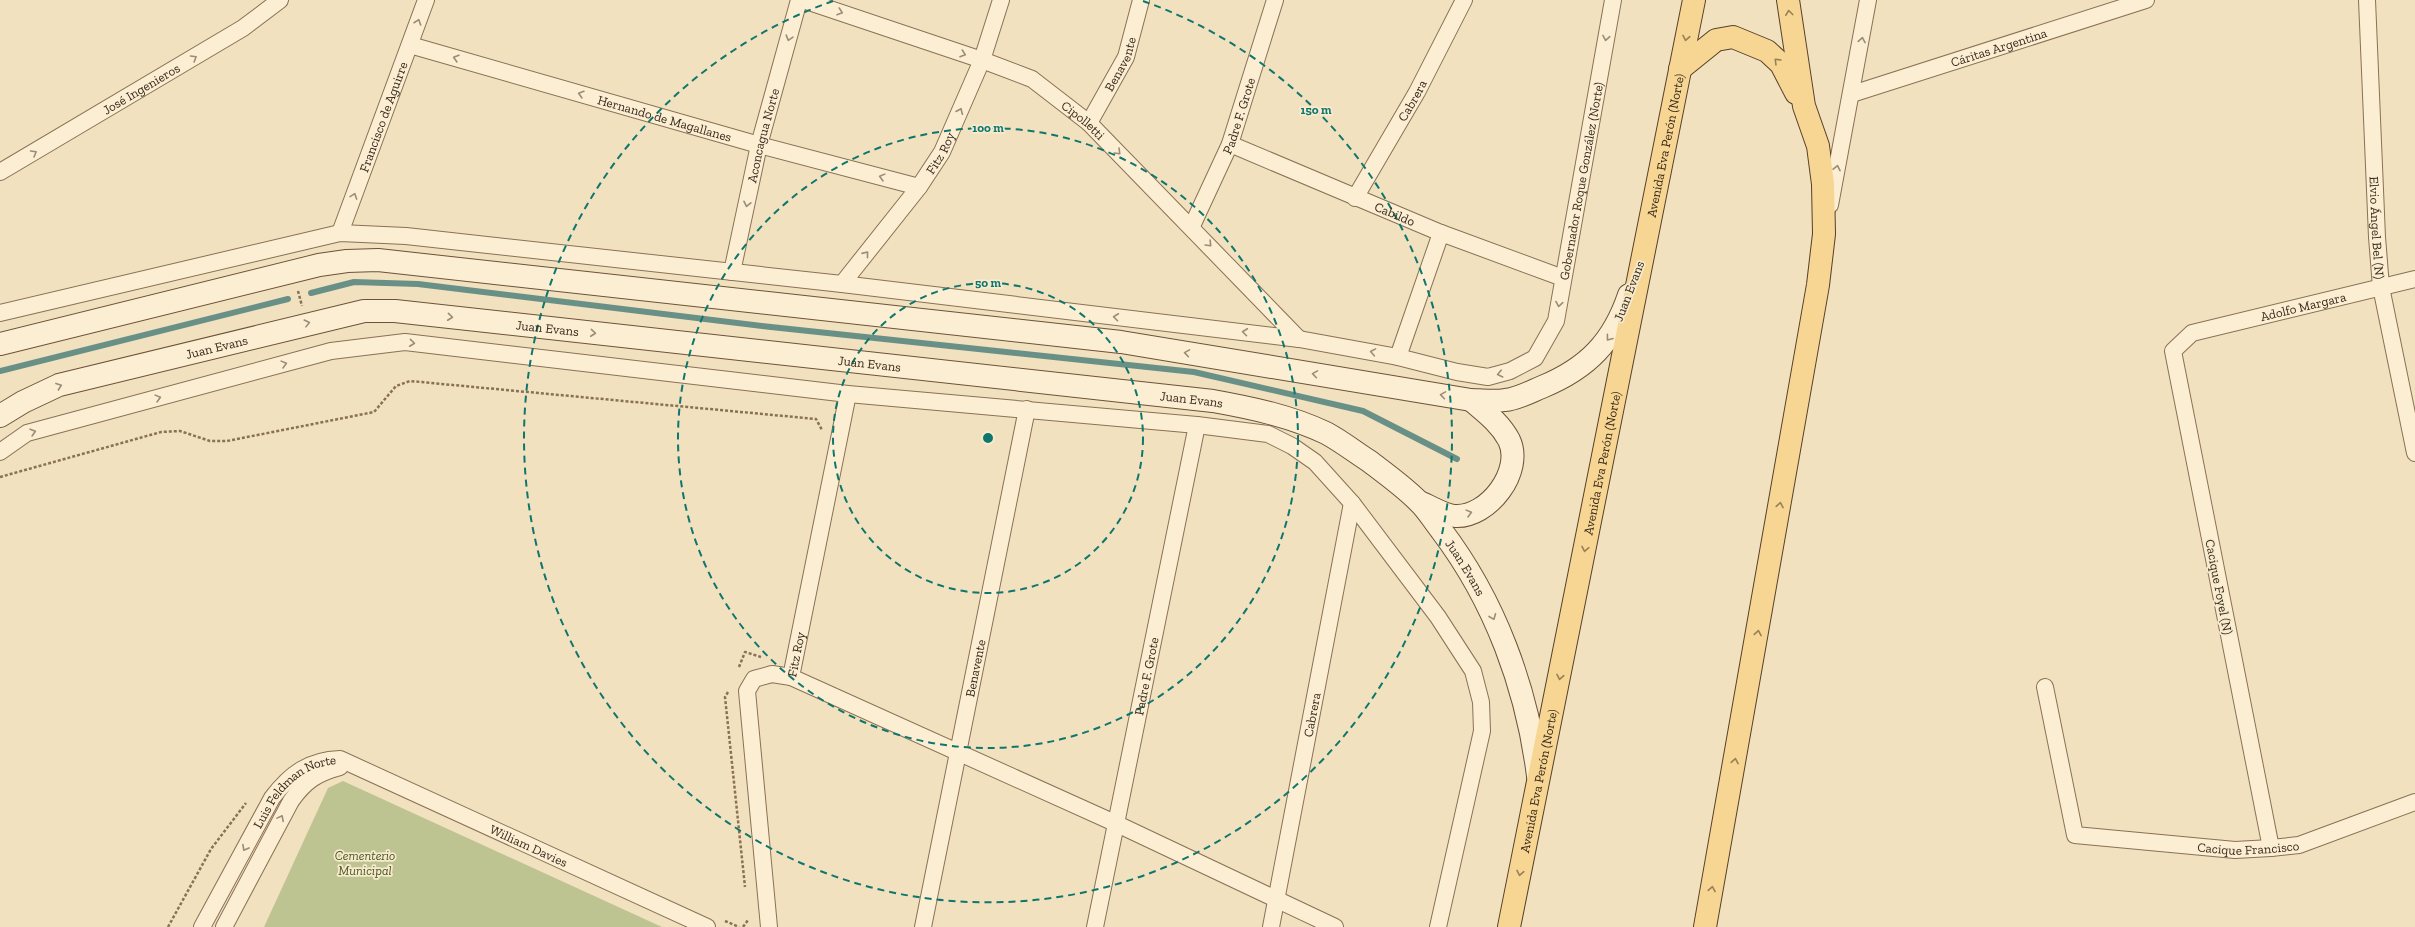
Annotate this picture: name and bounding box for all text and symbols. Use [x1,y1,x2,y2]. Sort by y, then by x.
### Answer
one-way arrow [836,8,843,16]
one-way arrow [1785,10,1794,16]
one-way arrow [414,18,422,25]
street label: Cáritas Argentina [1949,25,2049,69]
one-way arrow [785,34,794,41]
street label: Benavente [1101,35,1138,94]
one-way arrow [1602,35,1611,41]
one-way arrow [1682,35,1691,41]
one-way arrow [1857,37,1865,43]
one-way arrow [960,49,967,58]
one-way arrow [453,54,460,63]
one-way arrow [190,55,197,62]
one-way arrow [1774,58,1782,66]
street label: Francisco de Aguirre [356,59,410,174]
street label: José Ingenieros [100,60,183,117]
street label: Avenida Eva Perón (Norte) [1643,72,1687,219]
street label: Padre F. Grote [1219,76,1258,156]
street label: Cabrera [1394,77,1430,124]
street label: Gobernador Roque González (Norte) [1556,80,1606,281]
street label: Aconcagua Norte [744,87,782,184]
one-way arrow [578,90,585,99]
street label: Hernando de Magallanes [596,92,734,144]
street label: Cipolletti [1059,97,1108,143]
text: 150 m [1301,103,1332,117]
one-way arrow [955,107,963,115]
text: 100 m [972,121,1004,135]
street label: Fitz Roy [922,129,957,177]
one-way arrow [1113,147,1121,155]
one-way arrow [30,150,37,157]
one-way arrow [1833,165,1841,171]
one-way arrow [879,173,886,182]
street label: Elvio Ángel Bel (N) [2367,176,2388,280]
one-way arrow [349,192,357,199]
street label: Cabildo [1372,198,1418,229]
one-way arrow [743,201,751,207]
one-way arrow [1204,240,1211,247]
one-way arrow [862,251,869,258]
street label: Juan Evans [1611,258,1647,323]
text: 50 m [975,276,1001,290]
street label: Adolfo Margara [2259,288,2348,324]
one-way arrow [1555,301,1563,307]
one-way arrow [447,313,453,322]
one-way arrow [1112,313,1119,322]
street label: Juan Evans [515,317,580,339]
one-way arrow [303,319,310,328]
one-way arrow [590,328,596,337]
one-way arrow [1242,328,1248,337]
street label: Juan Evans [184,332,250,362]
one-way arrow [1607,333,1614,340]
one-way arrow [409,338,415,347]
one-way arrow [1184,349,1190,358]
one-way arrow [1370,349,1376,357]
street label: Juan Evans [837,352,902,374]
one-way arrow [280,360,287,369]
one-way arrow [1497,369,1503,377]
one-way arrow [1312,370,1318,379]
one-way arrow [56,382,63,390]
street label: Juan Evans [1159,388,1225,410]
street label: Avenida Eva Perón (Norte) [1580,390,1623,536]
one-way arrow [1440,391,1446,400]
one-way arrow [155,394,162,403]
one-way arrow [29,428,36,437]
centre of rings [981,431,995,445]
one-way arrow [1775,502,1784,508]
one-way arrow [1466,509,1472,517]
street label: Juan Evans [1443,536,1489,598]
street label: Cacique Foyel (N) [2202,538,2236,636]
one-way arrow [1581,546,1590,553]
one-way arrow [1488,613,1496,620]
street label: Fitz Roy [784,630,808,678]
one-way arrow [1753,630,1761,636]
street label: Padre F. Grote [1131,636,1161,717]
street label: Benavente [962,638,988,698]
one-way arrow [1556,674,1564,680]
street label: Cabrera [1300,691,1323,738]
street label: Avenida Eva Perón (Norte) [1517,707,1560,854]
street label: Luis Feldman Norte [250,752,337,831]
one-way arrow [1730,758,1739,764]
one-way arrow [277,815,284,822]
street label: William Davies [488,821,570,870]
street label: Cacique Francisco [2197,837,2300,858]
one-way arrow [242,843,250,851]
park label: Cementerio Municipal [335,848,395,878]
one-way arrow [1517,870,1525,876]
one-way arrow [1707,886,1715,892]

